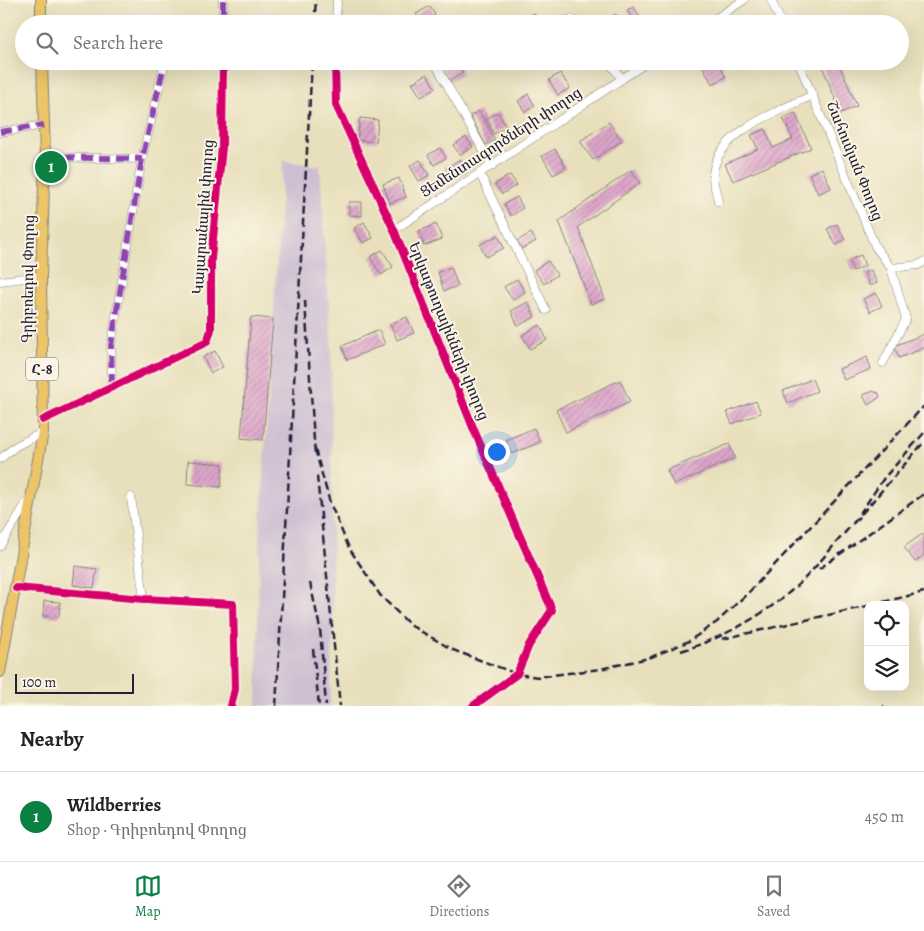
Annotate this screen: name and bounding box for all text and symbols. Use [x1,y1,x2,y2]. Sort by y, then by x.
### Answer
search box [15,15,909,70]
icon: search [33,29,61,57]
text: Search here [73,30,163,56]
street label: Ցեմենտագործների փողոց [417,82,585,202]
street label: Շահումյան Փողոց [822,98,888,224]
street label: Կայարանային փողոց [188,139,218,295]
pin: 1 [35,148,67,186]
street label: Գրիբոեդով Փողոց [17,215,39,343]
street label: Երկաթուղայինների փողոց [404,239,494,423]
road number: Հ-8 [26,358,58,380]
your location [484,439,510,465]
map controls [864,601,909,691]
button: locate [864,601,909,646]
button: layers [864,646,909,691]
scale bar [15,671,134,694]
text: 100 m [22,673,56,692]
text: Nearby [20,725,83,753]
text: Wildberries [67,792,161,818]
text: 1 [33,806,39,828]
text: 450 m [865,806,904,828]
text: Shop · Գրիբոեդով Փողոց [67,819,247,841]
tab: Map [134,872,162,921]
tab: Directions [429,872,489,921]
tab: Saved [757,872,790,921]

